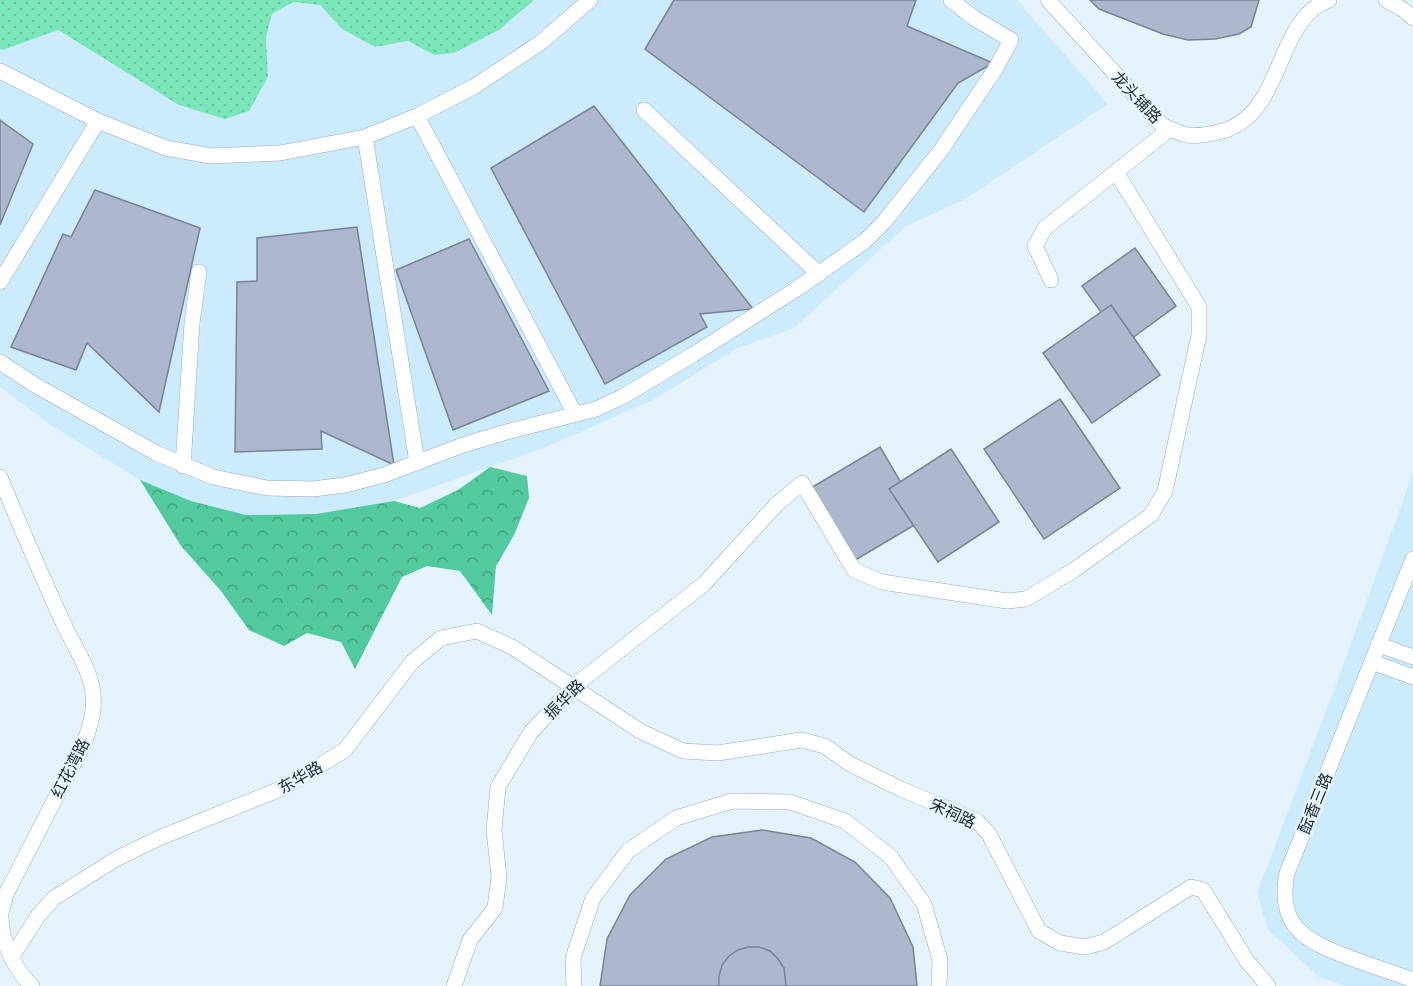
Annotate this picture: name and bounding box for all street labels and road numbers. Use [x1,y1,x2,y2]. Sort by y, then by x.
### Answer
street label: 龙头铺路 [1108,67,1165,127]
street label: 振华路 [541,676,588,723]
street label: 红花湾路 [47,735,93,801]
street label: 东华路 [275,757,326,798]
street label: 酝香三路 [1295,770,1336,836]
street label: 宋祠路 [927,795,979,832]

